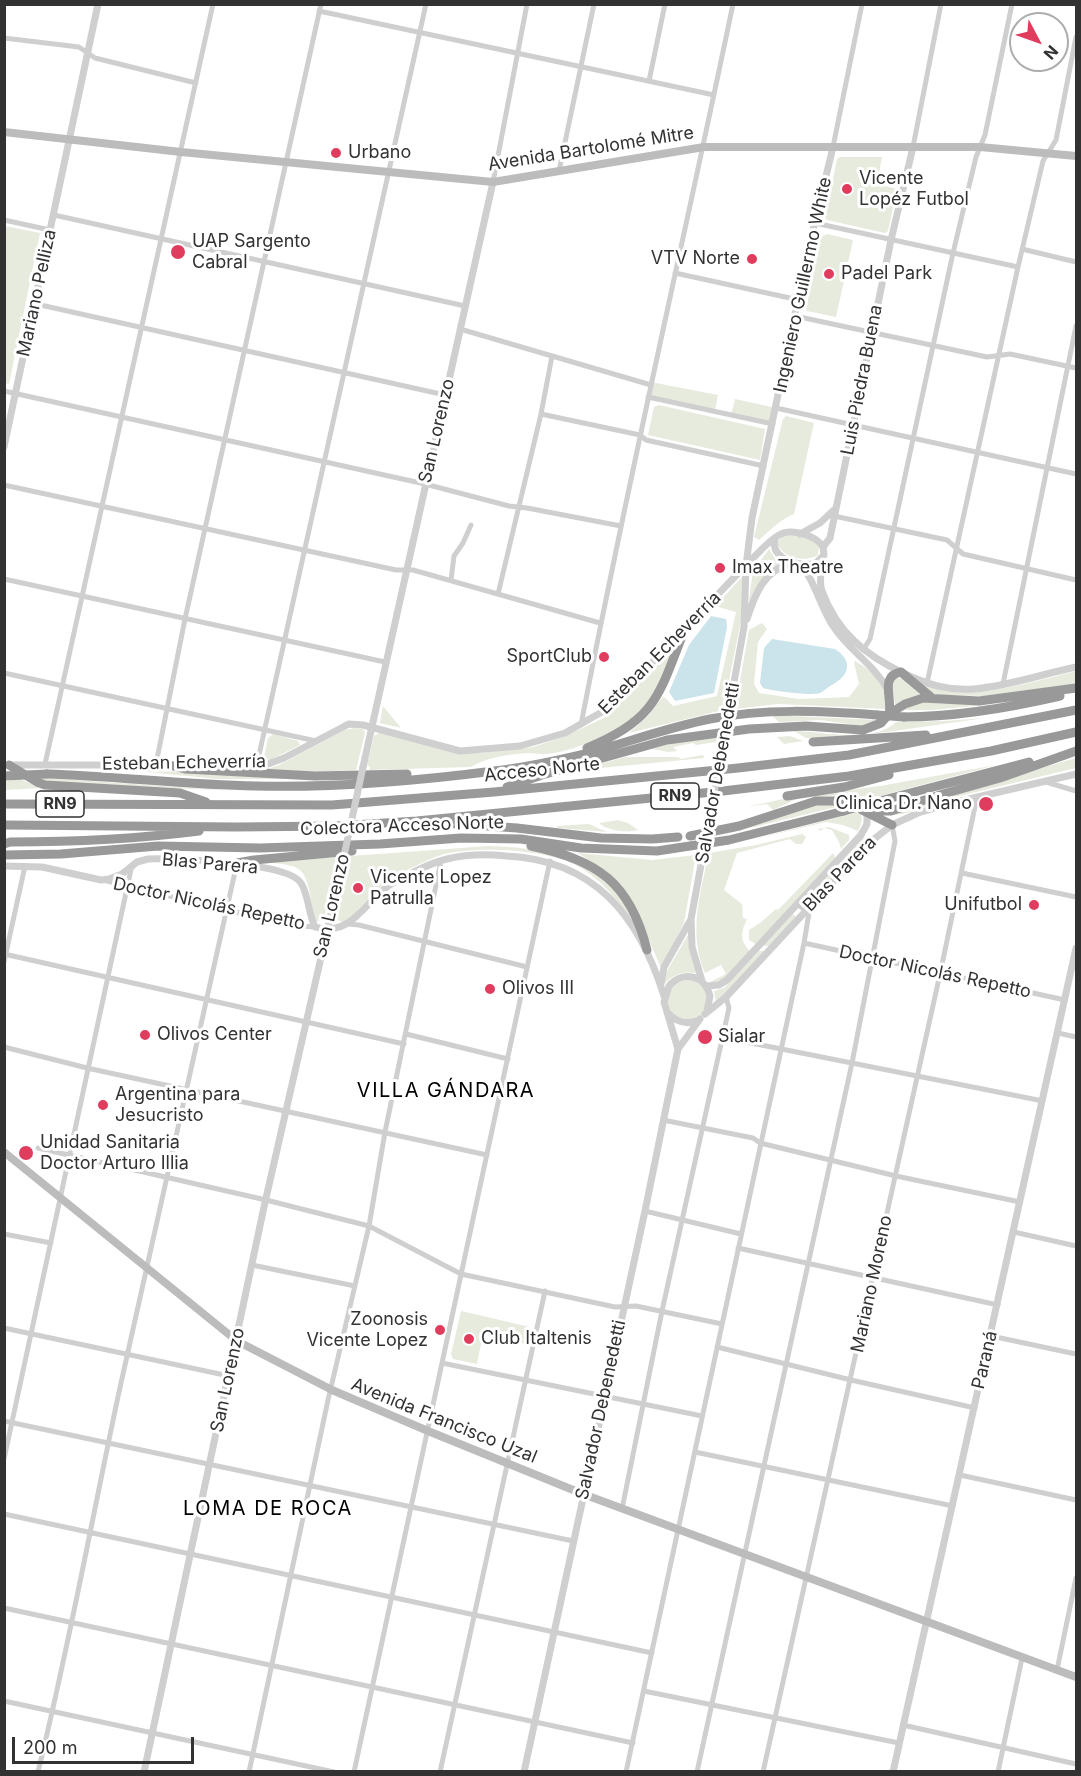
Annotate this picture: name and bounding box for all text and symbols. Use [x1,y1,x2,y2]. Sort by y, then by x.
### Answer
north arrow [1009,12,1069,72]
text: N [1040,41,1063,64]
street label: Avenida Bartolomé Mitre [487,122,695,176]
place label: Urbano [348,142,411,164]
marker: Urbano [329,146,343,160]
place label: Vicente Lopéz Futbol [859,168,969,210]
street label: Ingeniero Guillermo White [770,175,836,395]
marker: Vicente Lopéz Futbol [840,182,854,196]
street label: Mariano Pelliza [13,227,61,359]
place label: UAP Sargento Cabral [192,231,311,274]
marker: UAP Sargento Cabral [169,243,187,261]
place label: VTV Norte [651,248,740,270]
marker: VTV Norte [745,252,759,266]
place label: Padel Park [841,263,932,285]
marker: Padel Park [822,267,836,281]
street label: Luis Piedra Buena [837,303,887,457]
street label: San Lorenzo [415,377,459,485]
place label: Imax Theatre [732,557,843,579]
marker: Imax Theatre [713,561,727,575]
street label: Esteban Echeverría [594,587,726,719]
place label: SportClub [507,646,592,668]
marker: SportClub [597,650,611,664]
street label: Salvador Debenedetti [691,681,745,865]
street label: Esteban Echeverría [102,751,266,775]
street label: Acceso Norte [483,753,601,787]
road number: RN9 [651,783,699,809]
road number: RN9 [36,791,84,817]
place label: Clinica Dr. Nano [836,793,972,815]
marker: Clinica Dr. Nano [977,795,995,813]
street label: Colectora Acceso Norte [300,812,504,840]
street label: Blas Parera [799,832,881,916]
street label: Blas Parera [161,849,259,879]
street label: San Lorenzo [310,852,354,960]
place label: Vicente Lopez Patrulla [370,867,492,910]
street label: Doctor Nicolás Repetto [111,873,307,935]
marker: Vicente Lopez Patrulla [351,881,365,895]
place label: Unifutbol [944,894,1022,916]
marker: Unifutbol [1027,898,1041,912]
street label: Doctor Nicolás Repetto [837,941,1033,1003]
place label: Olivos III [502,978,574,1000]
marker: Olivos III [483,982,497,996]
place label: Olivos Center [157,1024,272,1046]
place label: Sialar [718,1026,765,1048]
marker: Olivos Center [138,1028,152,1042]
marker: Sialar [696,1028,714,1046]
district label: VILLA GÁNDARA [357,1079,535,1103]
place label: Argentina para Jesucristo [115,1084,240,1126]
marker: Argentina para Jesucristo [96,1098,110,1112]
place label: Unidad Sanitaria Doctor Arturo Illia [40,1132,189,1174]
marker: Unidad Sanitaria Doctor Arturo Illia [17,1144,35,1162]
street label: Mariano Moreno [847,1213,897,1355]
place label: Zoonosis Vicente Lopez [306,1309,428,1352]
street label: Salvador Debenedetti [571,1318,631,1502]
marker: Zoonosis Vicente Lopez [433,1323,447,1337]
street label: San Lorenzo [206,1326,250,1434]
place label: Club Italtenis [481,1328,592,1350]
street label: Paraná [968,1329,1002,1391]
marker: Club Italtenis [462,1332,476,1346]
street label: Avenida Francisco Uzal [348,1374,540,1468]
district label: LOMA DE ROCA [183,1497,353,1521]
scale bar [15,1725,196,1763]
text: 200 m [23,1737,78,1758]

